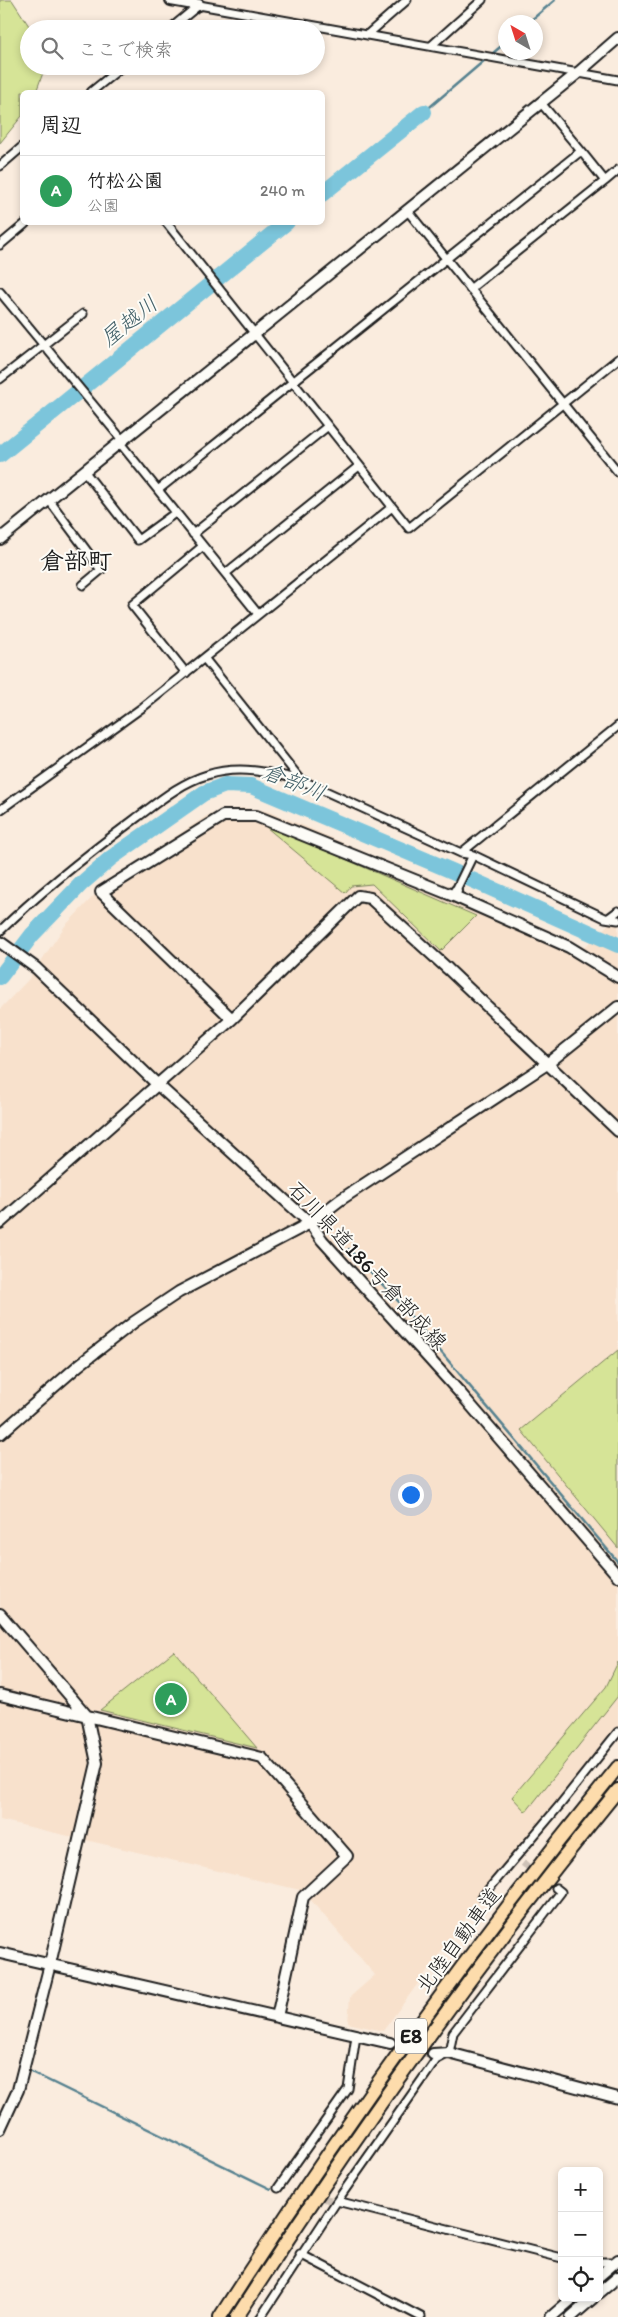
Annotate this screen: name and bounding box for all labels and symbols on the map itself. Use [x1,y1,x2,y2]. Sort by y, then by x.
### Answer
north arrow [498,15,543,60]
water label: 屋越川 [95,290,163,352]
district label: 倉部町 [40,546,112,575]
water label: 倉部川 [258,757,330,807]
street label: 石川県道186号倉部成線 [283,1176,453,1354]
your location [398,1482,424,1508]
pin: A [155,1680,187,1718]
street label: 北陸自動車道 [410,1882,506,1998]
road number: E8 [395,2018,427,2054]

